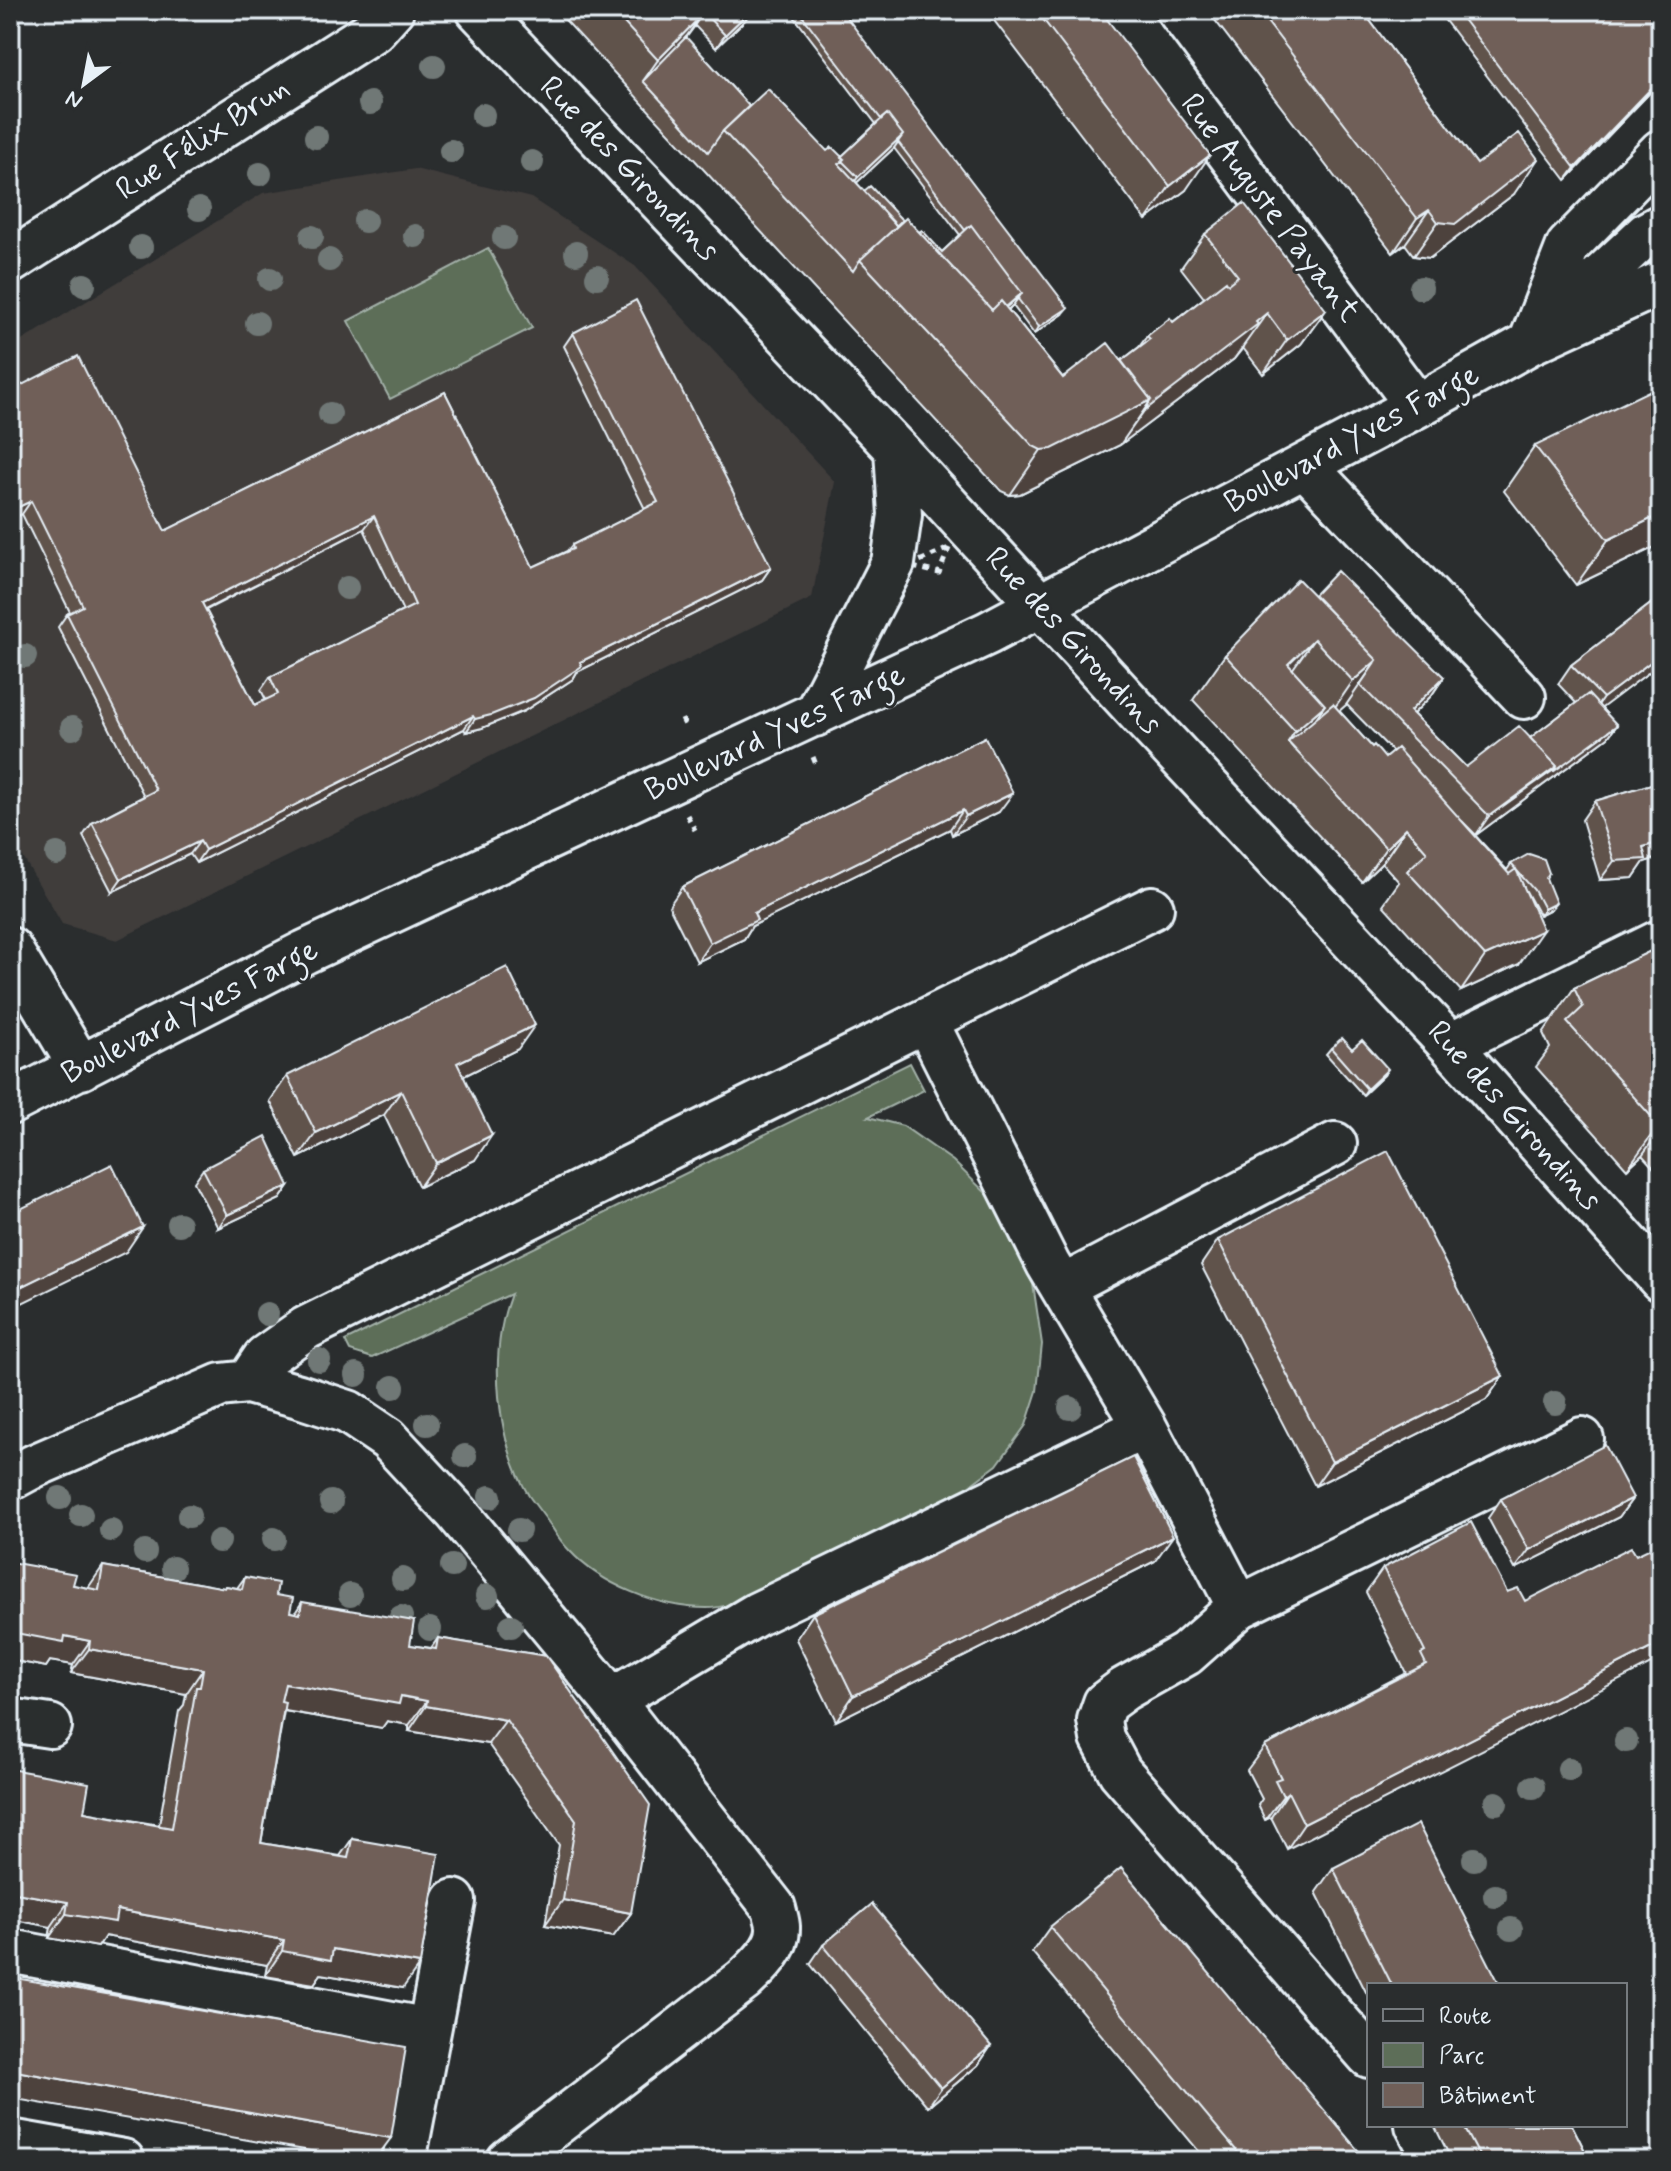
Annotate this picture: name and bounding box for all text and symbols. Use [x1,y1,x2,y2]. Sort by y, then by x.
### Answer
north arrow [44,44,124,124]
street label: Rue Félix Brun [108,67,298,211]
street label: Rue des Girondins [530,67,728,271]
text: N [61,84,88,115]
street label: Rue Auguste Payant [1170,85,1370,331]
street label: Boulevard Yves Farge [1217,354,1488,527]
street label: Rue des Girondins [975,538,1171,744]
street label: Boulevard Yves Farge [638,654,913,815]
street label: Boulevard Yves Farge [54,929,327,1098]
street label: Rue des Girondins [1417,1012,1611,1220]
legend [1367,1983,1627,2127]
text: Route [1439,2001,1491,2032]
text: Parc [1439,2041,1484,2072]
text: Bâtiment [1439,2081,1537,2112]

